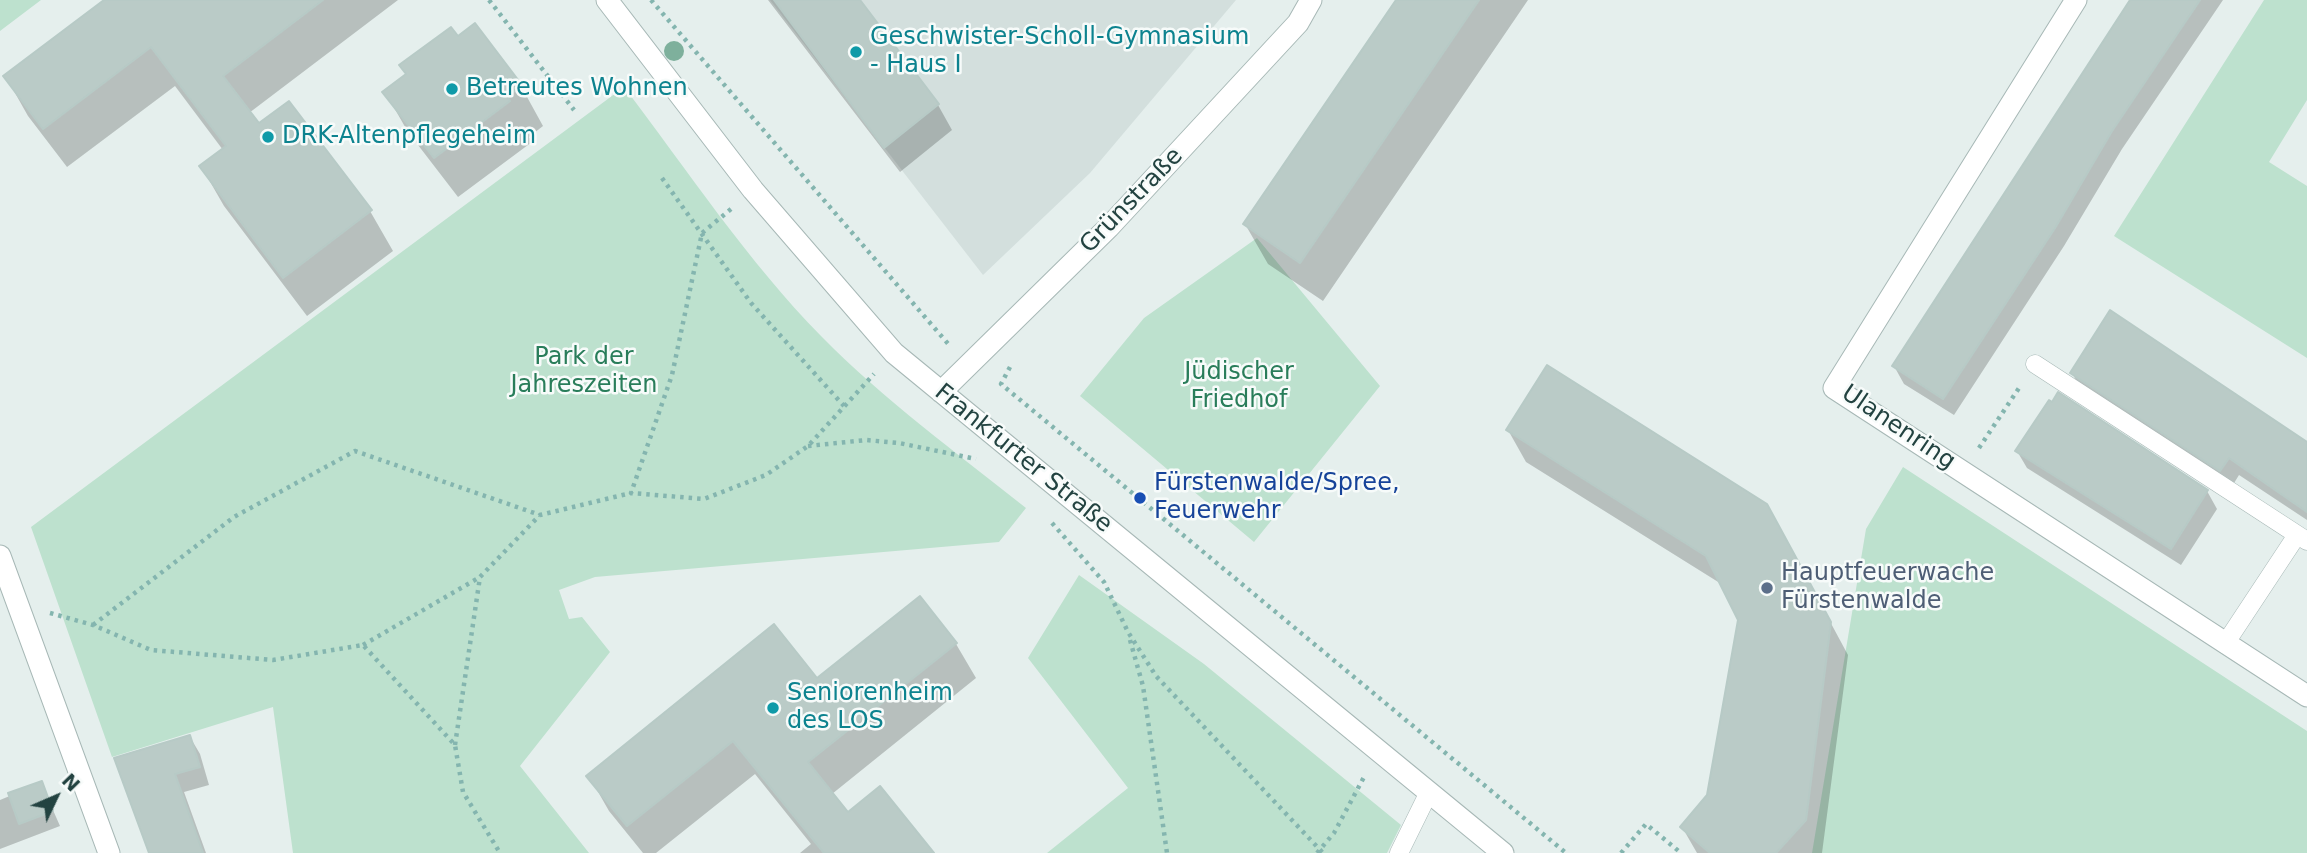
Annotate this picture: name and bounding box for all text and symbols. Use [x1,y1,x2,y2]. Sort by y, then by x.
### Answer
place label: Geschwister-Scholl-Gymnasium - Haus I [870,24,1249,80]
marker: Geschwister-Scholl-Gymnasium - Haus I [848,44,864,60]
place label: Betreutes Wohnen [466,75,688,103]
marker: Betreutes Wohnen [444,81,460,97]
place label: DRK-Altenpflegeheim [282,123,536,151]
marker: DRK-Altenpflegeheim [260,129,276,145]
street label: Grünstraße [1075,142,1189,260]
park label: Park der Jahreszeiten [510,344,658,400]
park label: Jüdischer Friedhof [1184,359,1294,415]
street label: Frankfurter Straße [928,379,1118,539]
street label: Ulanenring [1836,379,1960,477]
place label: Fürstenwalde/Spree, Feuerwehr [1154,470,1400,526]
marker: Fürstenwalde/Spree, Feuerwehr [1132,490,1148,506]
place label: Hauptfeuerwache Fürstenwalde [1781,560,1994,616]
marker: Hauptfeuerwache Fürstenwalde [1759,580,1775,596]
place label: Seniorenheim des LOS [787,680,953,736]
marker: Seniorenheim des LOS [765,700,781,716]
north arrow [21,762,91,832]
text: N [58,769,85,796]

